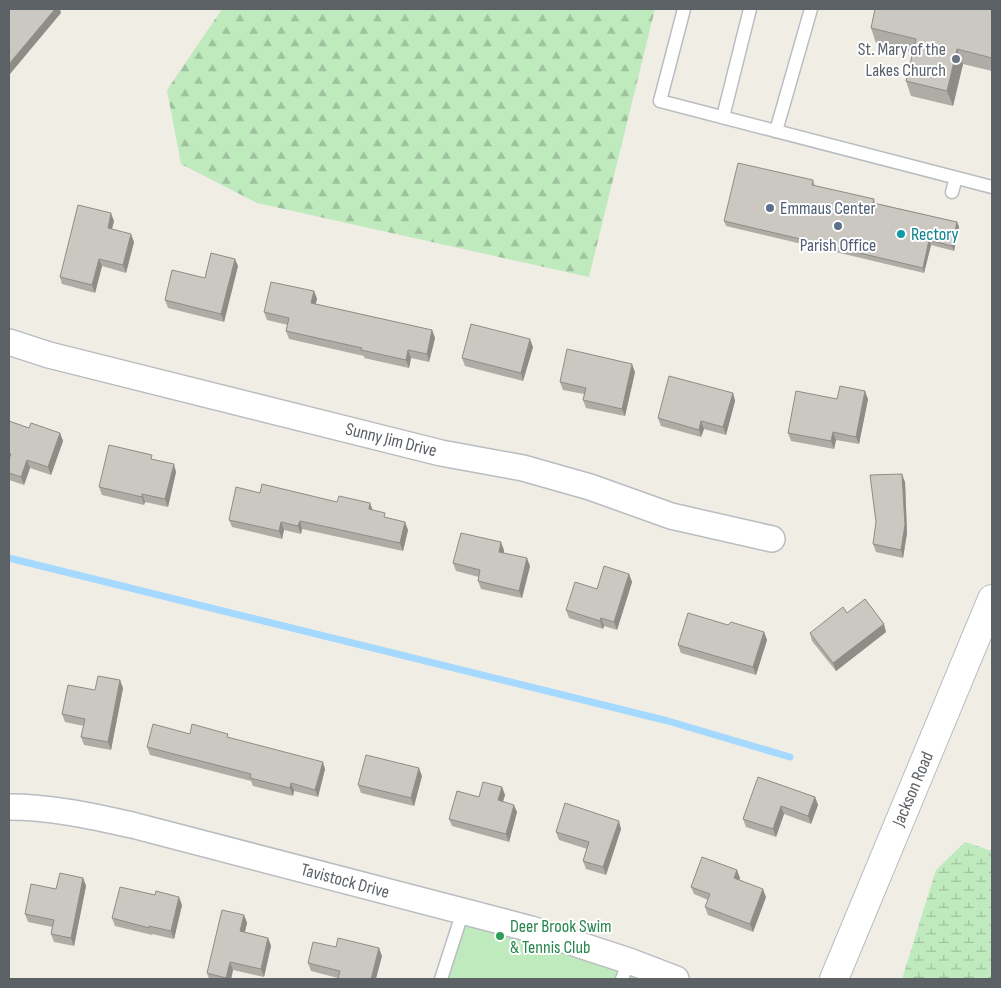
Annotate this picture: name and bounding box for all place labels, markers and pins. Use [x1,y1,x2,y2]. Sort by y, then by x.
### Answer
place label: St. Mary of the Lakes Church [858,39,946,81]
marker: St. Mary of the Lakes Church [950,53,962,65]
place label: Emmaus Center [780,198,876,219]
marker: Emmaus Center [764,202,776,214]
marker: Parish Office [832,220,844,232]
place label: Rectory [911,224,959,245]
marker: Rectory [895,228,907,240]
place label: Parish Office [800,235,876,256]
place label: Deer Brook Swim & Tennis Club [510,916,612,958]
marker: Deer Brook Swim & Tennis Club [494,930,506,942]

